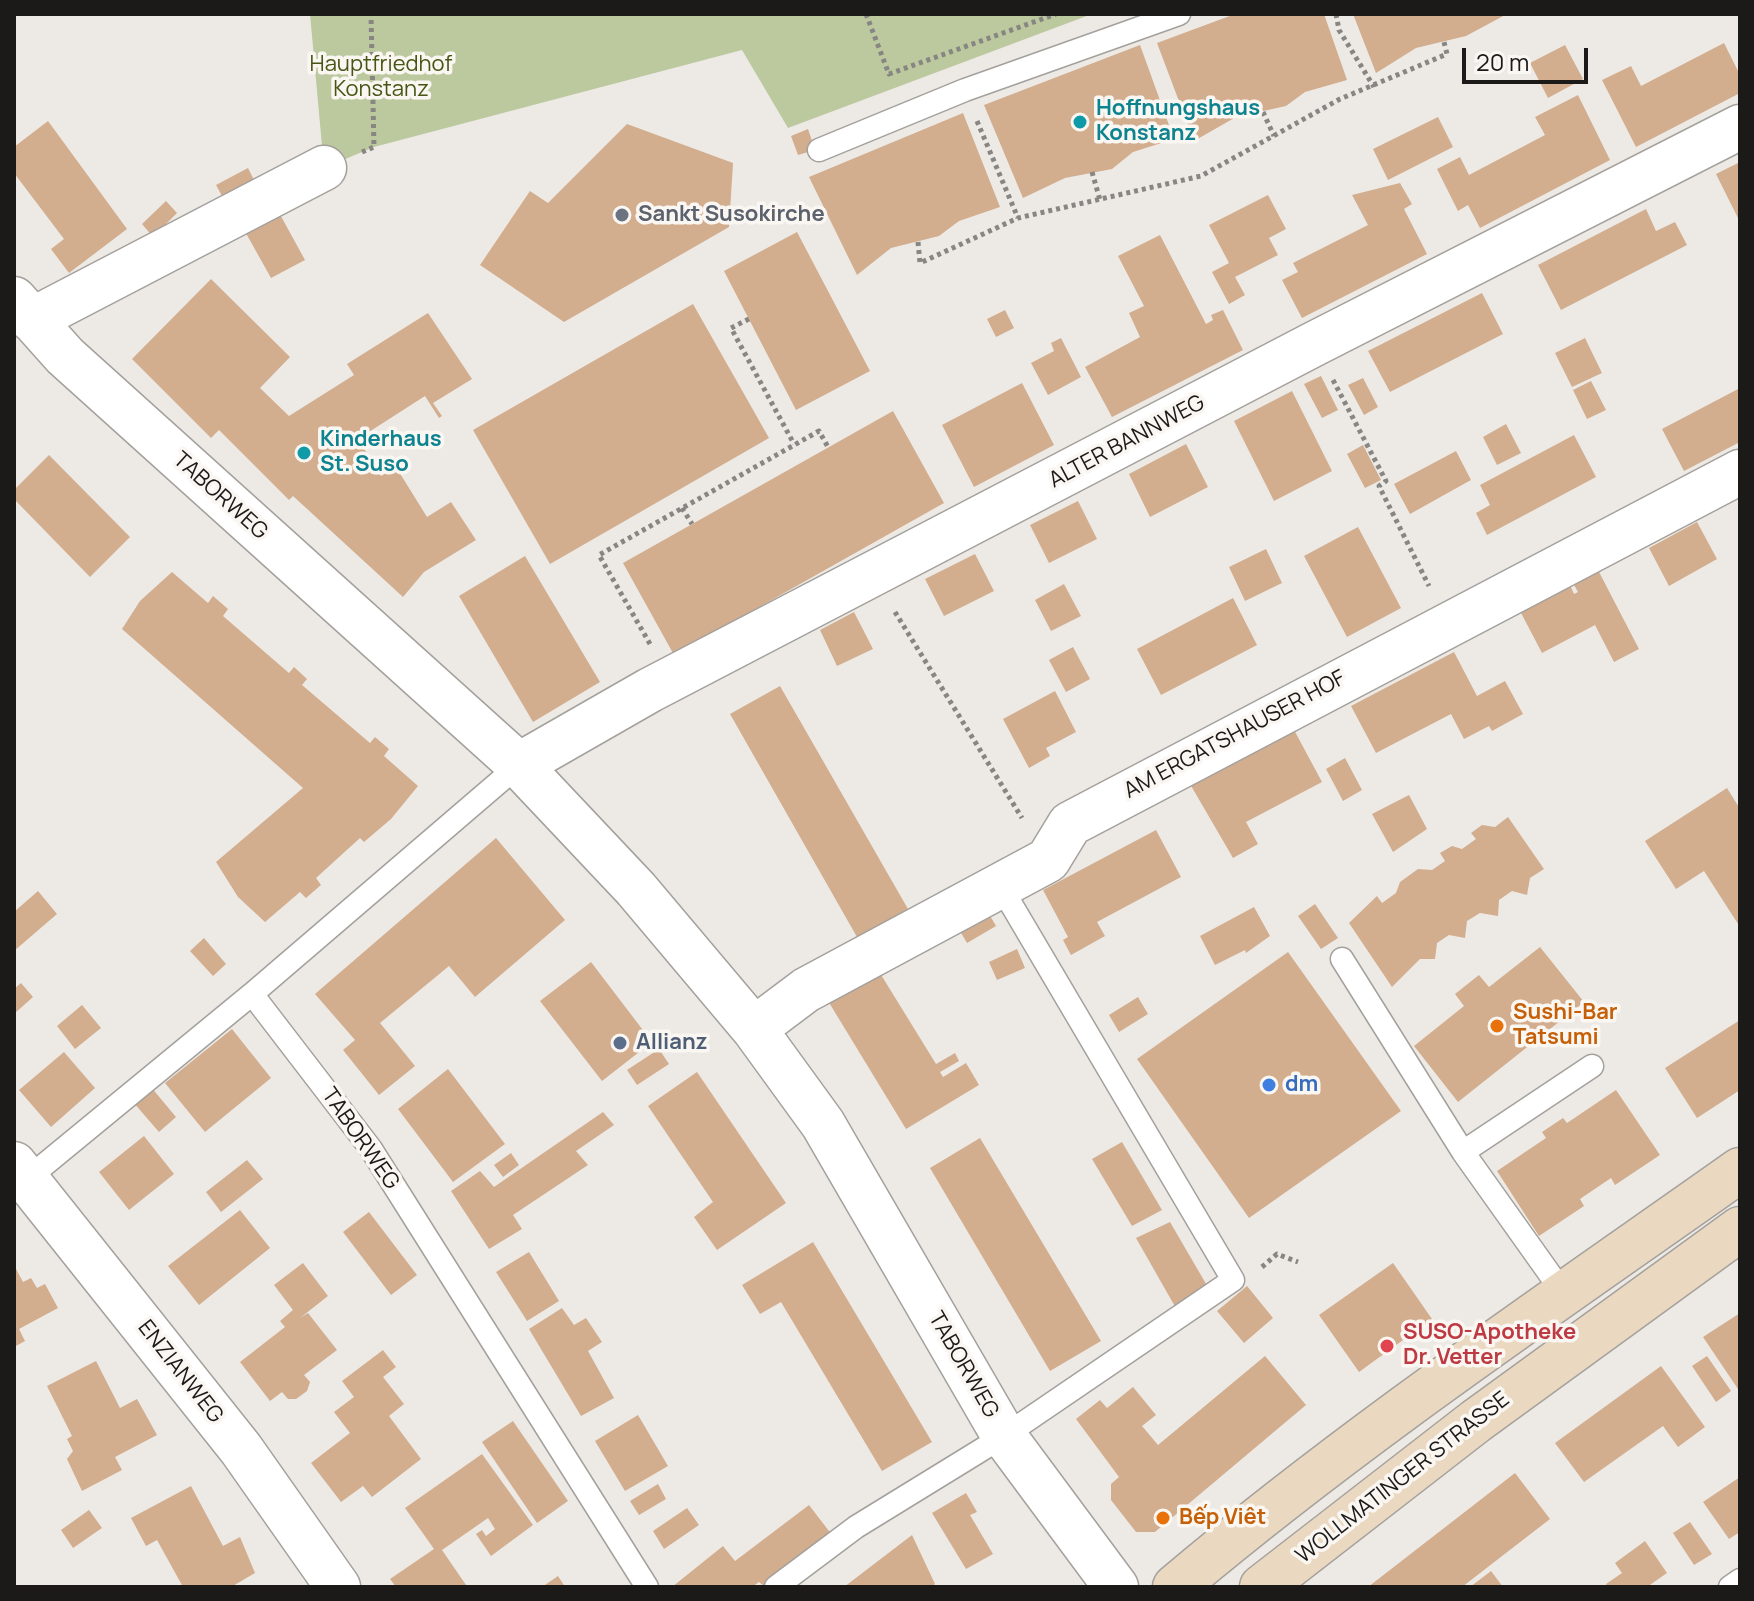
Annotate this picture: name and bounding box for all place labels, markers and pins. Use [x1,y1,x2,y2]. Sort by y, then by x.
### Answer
place label: Hoffnungshaus Konstanz [1096,96,1260,148]
marker: Hoffnungshaus Konstanz [1071,113,1089,131]
place label: Sankt Susokirche [638,202,825,228]
marker: Sankt Susokirche [613,206,631,224]
place label: Kinderhaus St. Suso [320,427,442,478]
marker: Kinderhaus St. Suso [295,444,313,462]
place label: Sushi-Bar Tatsumi [1513,1000,1618,1052]
marker: Sushi-Bar Tatsumi [1488,1017,1506,1035]
place label: Allianz [636,1030,707,1056]
marker: Allianz [611,1034,629,1052]
place label: dm [1285,1072,1318,1098]
marker: dm [1260,1076,1278,1094]
place label: SUSO-Apotheke Dr. Vetter [1403,1320,1576,1372]
marker: SUSO-Apotheke Dr. Vetter [1378,1337,1396,1355]
place label: Bếp Viêt [1179,1505,1266,1531]
marker: Bếp Viêt [1154,1509,1172,1527]

